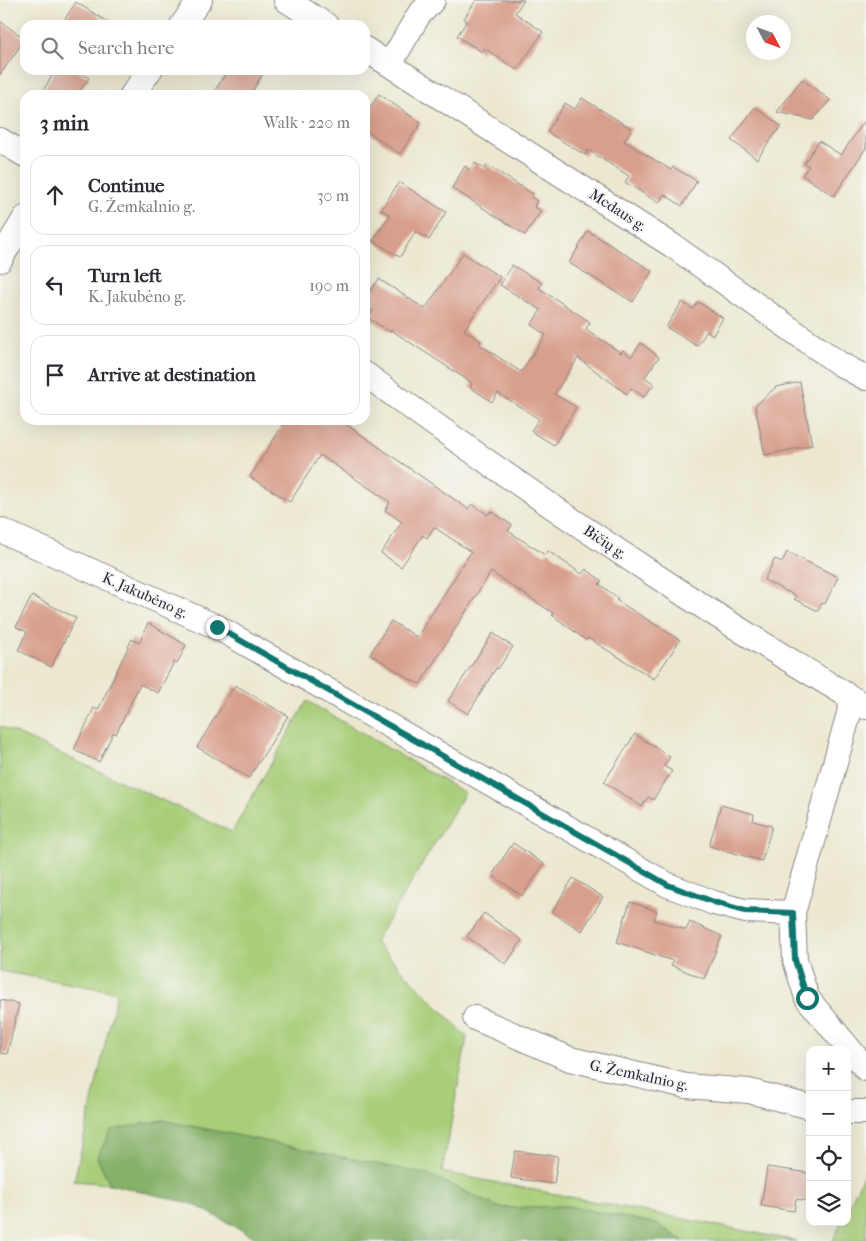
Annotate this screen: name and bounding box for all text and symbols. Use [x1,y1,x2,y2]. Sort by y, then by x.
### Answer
north arrow [746,15,791,60]
search box [20,20,370,75]
icon: search [38,34,66,62]
text: Search here [78,37,174,59]
text: 3 min [40,111,89,135]
text: Walk · 220 m [263,113,350,132]
text: Continue [88,175,164,197]
icon: ahead [41,181,69,209]
street label: Medaus g. [586,185,650,235]
text: 30 m [317,186,349,205]
text: G. Žemkalnio g. [88,197,195,216]
text: Turn left [88,265,162,287]
icon: left [41,271,69,299]
text: 190 m [309,276,349,295]
text: K. Jakubėno g. [88,287,186,306]
icon: arrive [41,361,69,389]
text: Arrive at destination [88,364,256,386]
street label: Bičių g. [580,521,630,563]
street label: K. Jakubėno g. [100,568,191,622]
route end [206,616,229,639]
route start [796,987,819,1010]
map controls [806,1046,851,1226]
button: + [806,1046,851,1091]
street label: G. Žemkalnio g. [588,1056,690,1094]
button: − [806,1091,851,1136]
button: locate [806,1136,851,1181]
button: layers [806,1181,851,1226]

